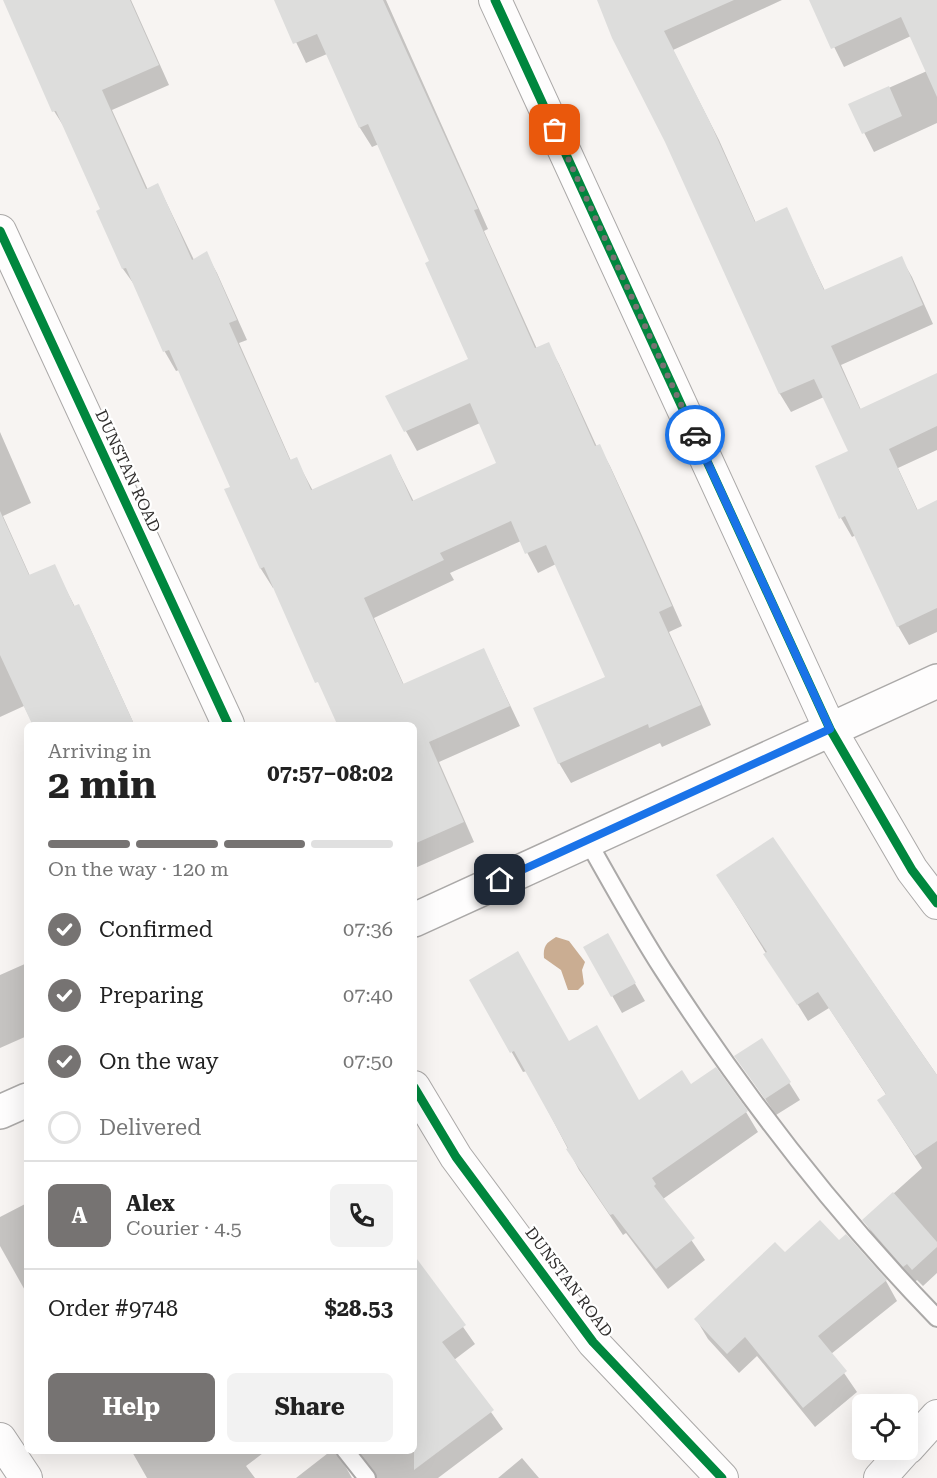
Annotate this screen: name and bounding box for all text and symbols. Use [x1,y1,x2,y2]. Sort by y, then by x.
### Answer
pin [529,104,580,155]
icon: bag [538,113,571,146]
courier [665,405,725,465]
street label: DUNSTAN ROAD [91,407,165,535]
icon: car [679,419,712,452]
text: Arriving in [48,739,151,763]
text: 07:57–08:02 [267,761,393,786]
text: 2 min [48,762,156,808]
pin [474,854,525,905]
text: On the way · 120 m [48,857,229,881]
icon: home [483,863,516,896]
icon: check [48,913,81,946]
text: Confirmed [99,917,213,942]
text: 07:36 [343,917,393,941]
icon: check [48,979,81,1012]
text: Preparing [99,983,203,1008]
text: 07:40 [343,983,393,1007]
icon: check [48,1045,81,1078]
text: On the way [99,1049,219,1074]
text: 07:50 [343,1049,393,1073]
text: Delivered [99,1115,201,1140]
button: phone [330,1184,393,1247]
text: Alex [126,1191,175,1216]
text: A [72,1203,87,1228]
text: Courier · 4.5 [126,1216,242,1240]
street label: DUNSTAN ROAD [521,1223,617,1341]
text: Order #9748 [48,1296,178,1321]
text: $28.53 [324,1296,393,1321]
button: Help [48,1373,215,1442]
button: Share [227,1373,393,1442]
map controls [852,1394,918,1460]
button: locate [852,1394,918,1460]

